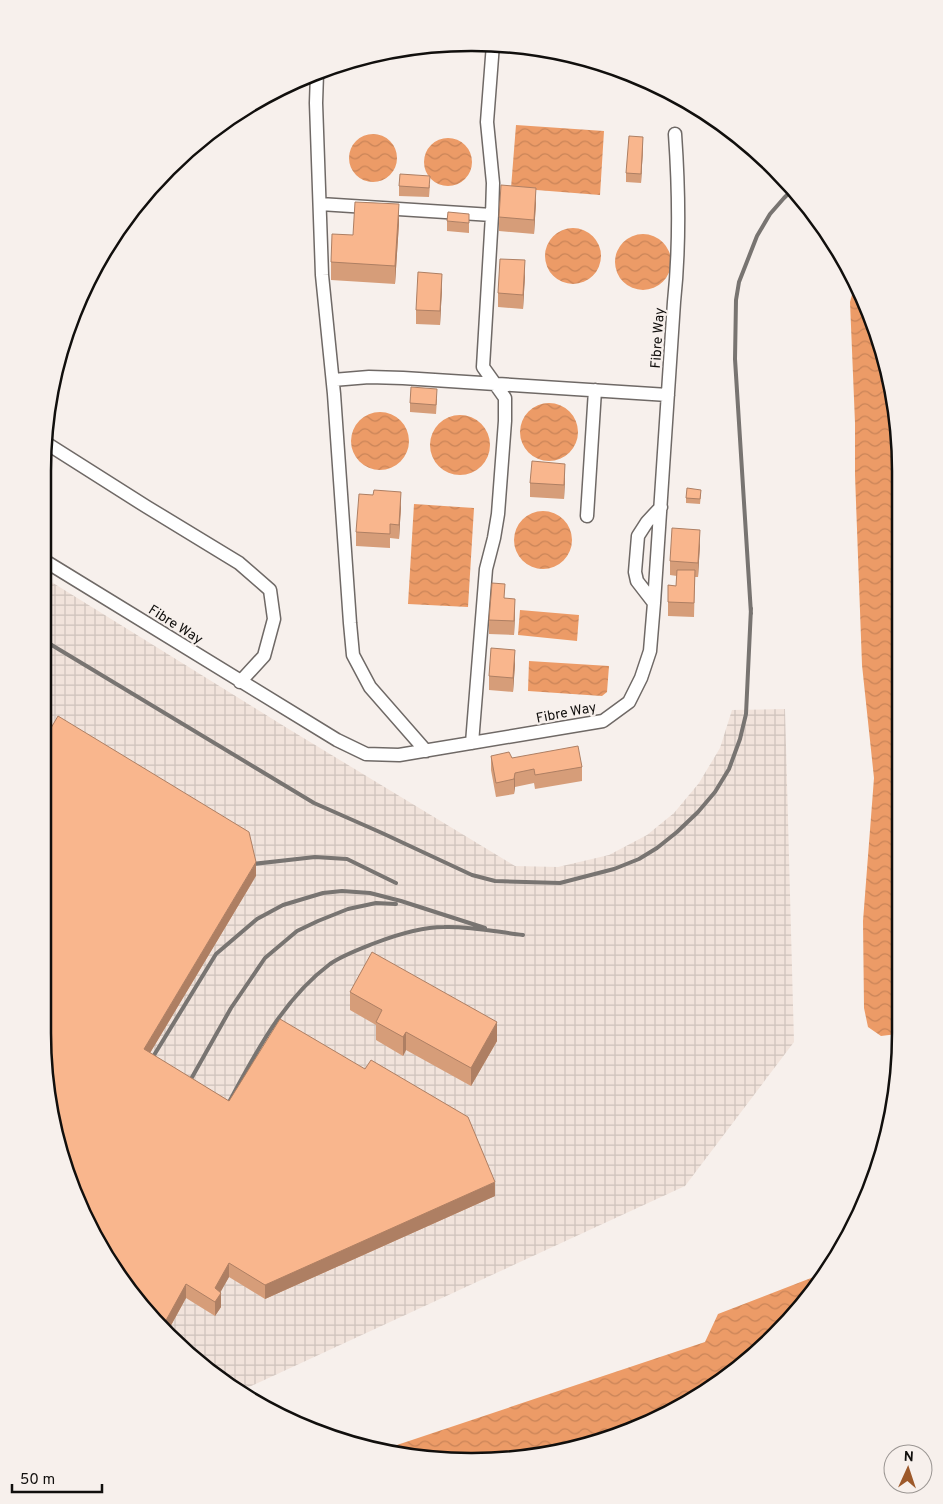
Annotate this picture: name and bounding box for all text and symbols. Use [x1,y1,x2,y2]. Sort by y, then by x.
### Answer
street label: Fibre Way [648,307,669,369]
street label: Fibre Way [145,602,206,649]
street label: Fibre Way [535,699,598,728]
north arrow [883,1444,933,1494]
text: N [903,1449,914,1466]
scale bar [12,1462,102,1494]
text: 50 m [20,1471,55,1490]

